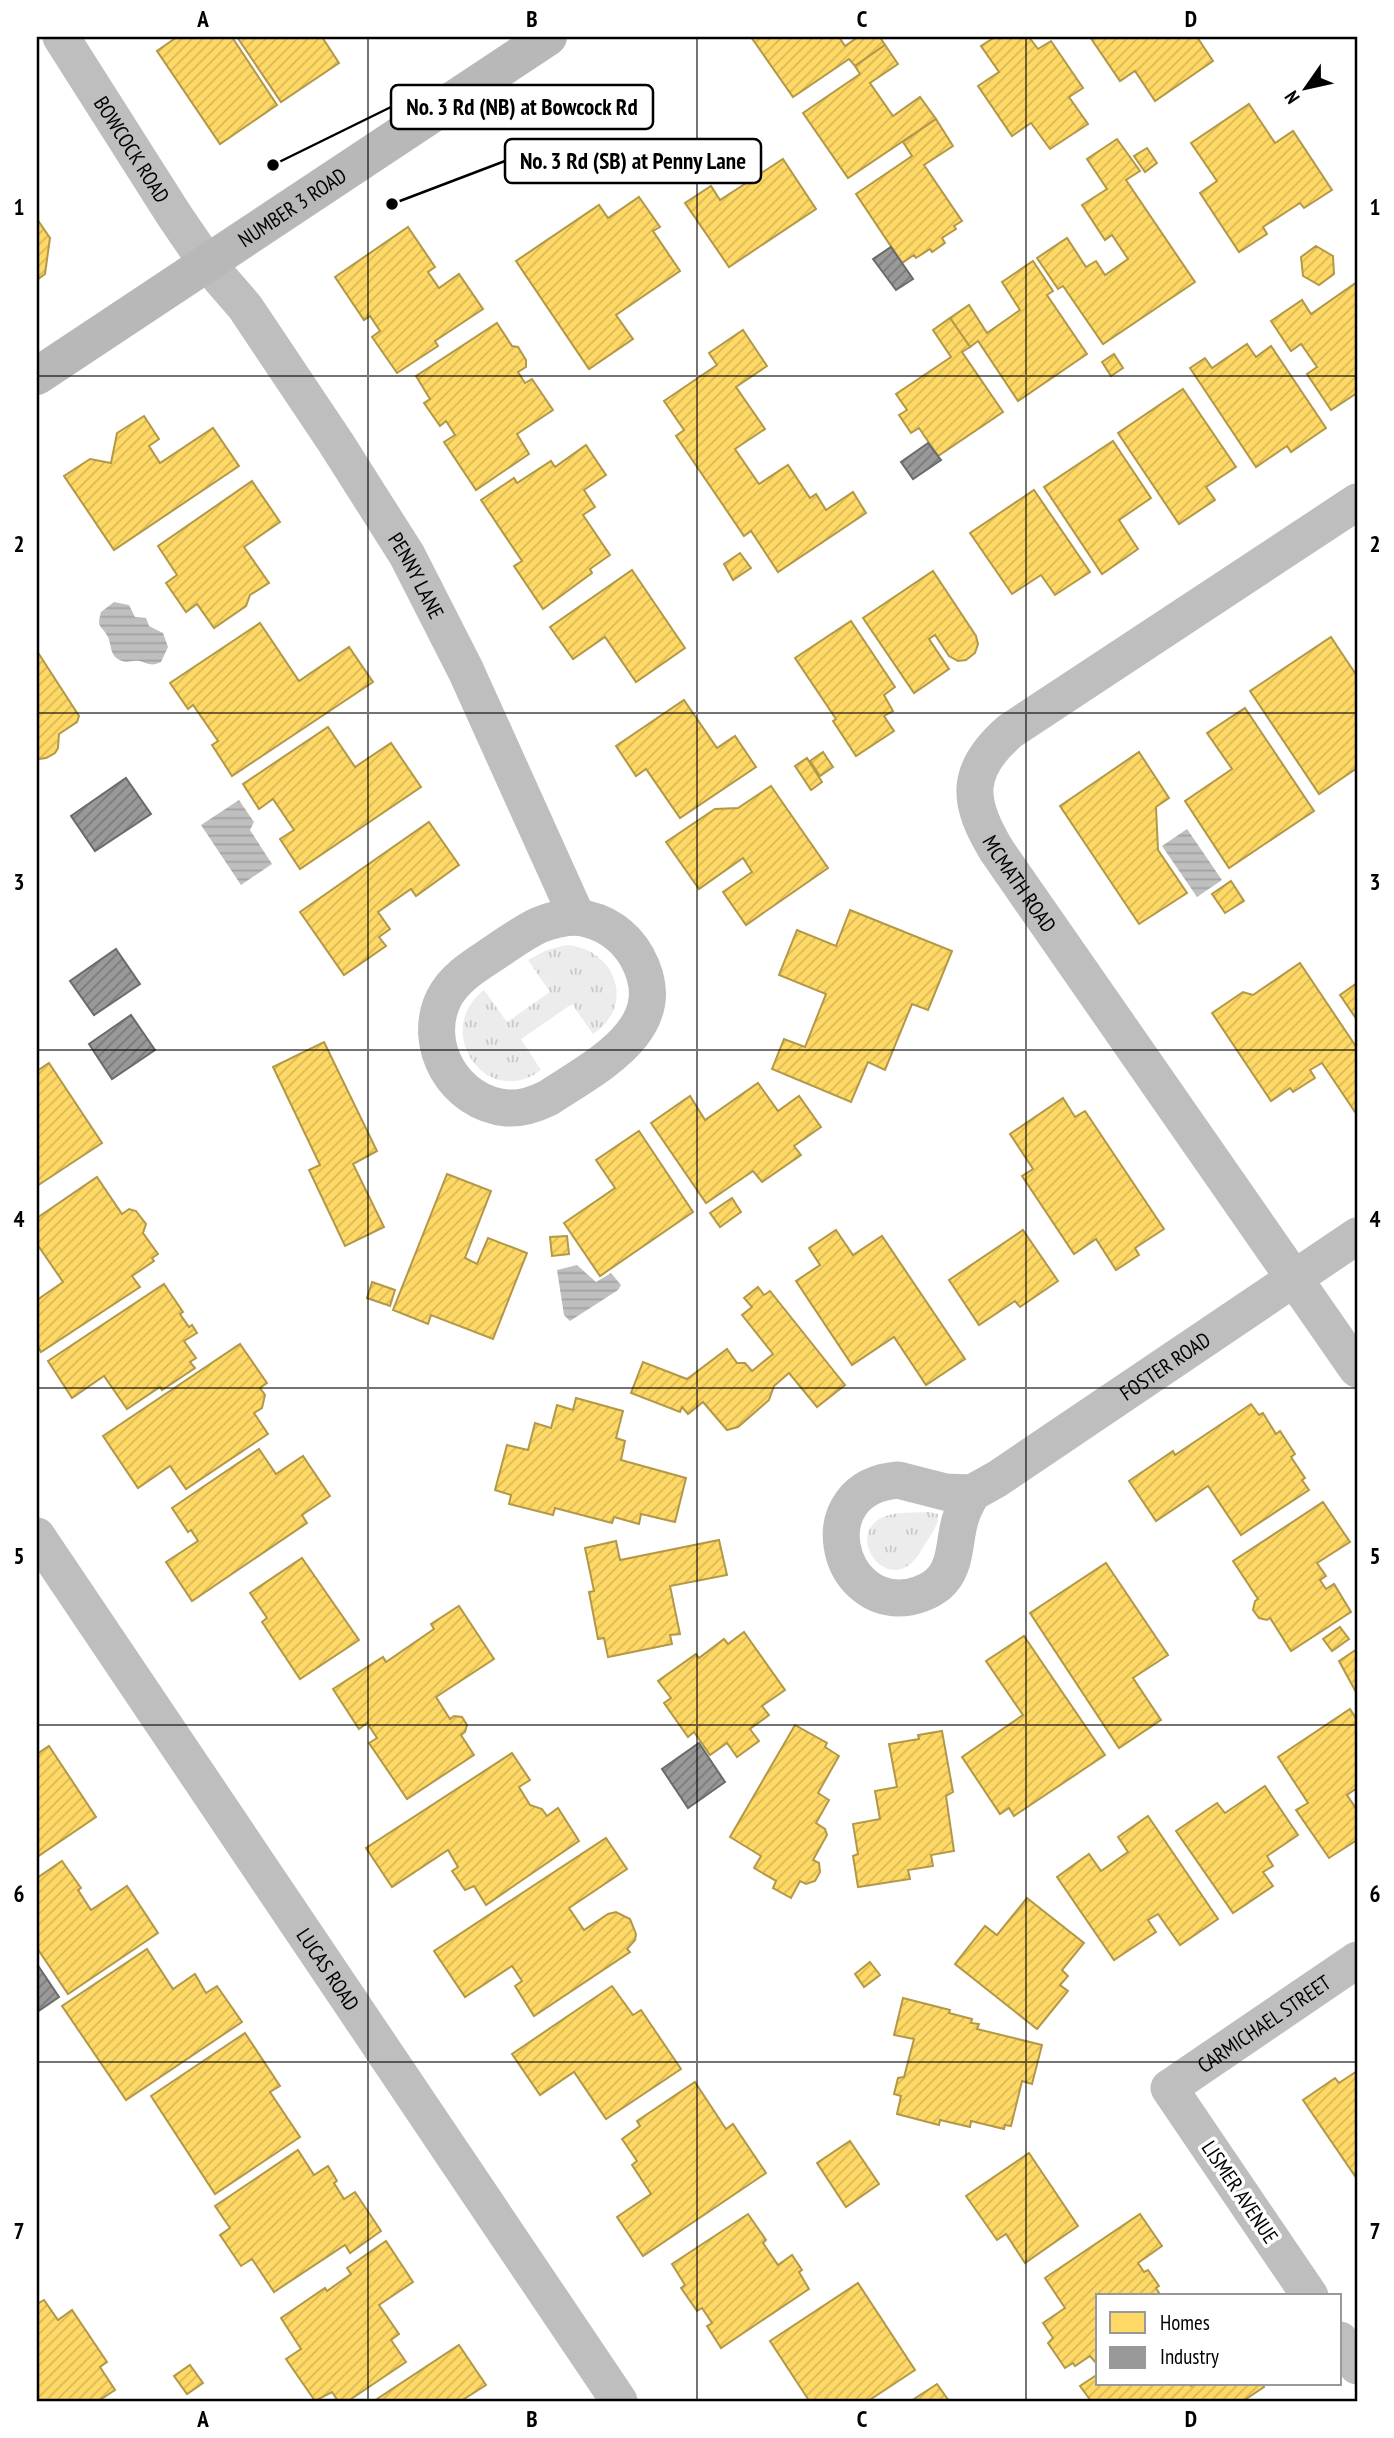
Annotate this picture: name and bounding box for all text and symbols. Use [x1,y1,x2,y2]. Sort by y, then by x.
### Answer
text: A [196,4,209,33]
text: B [526,4,538,33]
text: C [857,4,868,33]
text: D [1185,4,1197,33]
north arrow [1272,52,1342,122]
callout: No. 3 Rd (NB) at Bowcock Rd [391,85,653,129]
text: N [1279,87,1305,108]
street label: BOWCOCK ROAD [88,91,176,208]
text: No. 3 Rd (NB) at Bowcock Rd [406,92,638,121]
callout: No. 3 Rd (SB) at Penny Lane [505,139,761,183]
text: No. 3 Rd (SB) at Penny Lane [520,146,746,175]
street label: NUMBER 3 ROAD [233,161,351,253]
text: 1 [14,192,25,221]
text: 1 [1370,192,1381,221]
street label: PENNY LANE [383,527,451,623]
text: 2 [14,529,25,558]
text: 2 [1370,529,1381,558]
street label: MCMATH ROAD [977,830,1063,937]
text: 3 [14,867,25,896]
text: 3 [1370,867,1381,896]
text: 4 [14,1204,25,1233]
text: 4 [1370,1204,1381,1233]
street label: FOSTER ROAD [1114,1326,1215,1406]
text: 5 [14,1541,25,1570]
text: 5 [1370,1541,1381,1570]
text: 6 [14,1879,25,1908]
text: 6 [1370,1879,1381,1908]
street label: LUCAS ROAD [291,1923,366,2016]
street label: CARMICHAEL STREET [1192,1968,1336,2078]
street label: LISMER AVENUE [1196,2136,1284,2248]
text: 7 [14,2216,25,2245]
text: 7 [1370,2216,1381,2245]
legend [1096,2294,1342,2386]
text: Homes [1160,2309,1210,2336]
text: Industry [1160,2343,1219,2370]
text: A [196,2404,209,2433]
text: B [526,2404,538,2433]
text: C [857,2404,868,2433]
text: D [1185,2404,1197,2433]

